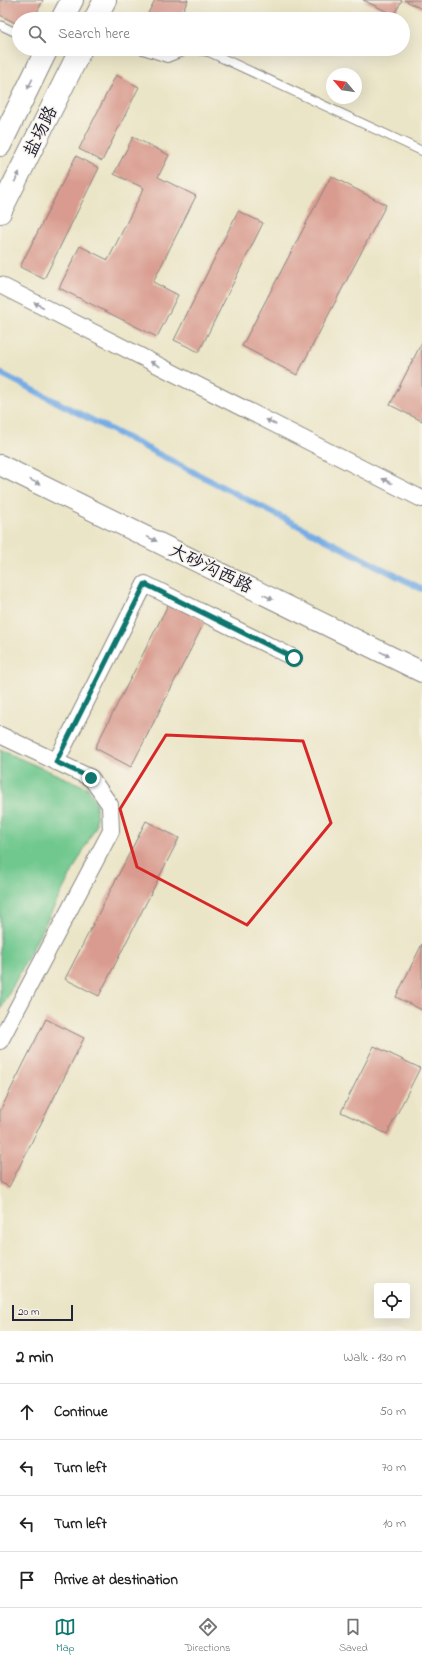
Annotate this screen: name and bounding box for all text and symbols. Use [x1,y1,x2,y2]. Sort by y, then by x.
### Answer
search box [12,12,410,56]
icon: search [26,23,48,45]
text: Search here [58,23,130,45]
north arrow [326,68,362,104]
one-way arrow [27,78,33,90]
street label: 盐场路 [18,102,65,162]
one-way arrow [14,171,20,183]
one-way arrow [33,302,45,308]
one-way arrow [149,361,161,367]
one-way arrow [265,419,277,426]
one-way arrow [381,478,393,484]
one-way arrow [29,479,41,485]
one-way arrow [146,536,157,542]
street label: 大砂沟西路 [164,538,256,601]
one-way arrow [263,594,274,600]
route start [285,649,303,667]
one-way arrow [379,651,391,657]
route end [82,769,100,787]
map controls [374,1283,410,1319]
button: locate [374,1283,410,1319]
scale bar [12,1303,73,1322]
text: 20 m [18,1304,40,1320]
text: 2 min [16,1345,53,1370]
text: Walk · 130 m [343,1348,406,1367]
icon: ahead [16,1401,38,1423]
text: Continue [54,1401,108,1423]
text: 50 m [380,1402,406,1421]
icon: left [16,1457,38,1479]
text: Turn left [54,1457,107,1479]
text: 70 m [382,1458,406,1477]
icon: left [16,1513,38,1535]
text: Turn left [54,1513,107,1535]
text: 10 m [383,1514,406,1533]
icon: arrive [16,1569,38,1591]
text: Arrive at destination [54,1569,178,1591]
tab: Map [54,1616,76,1656]
tab: Directions [185,1616,231,1656]
tab: Saved [339,1616,368,1656]

